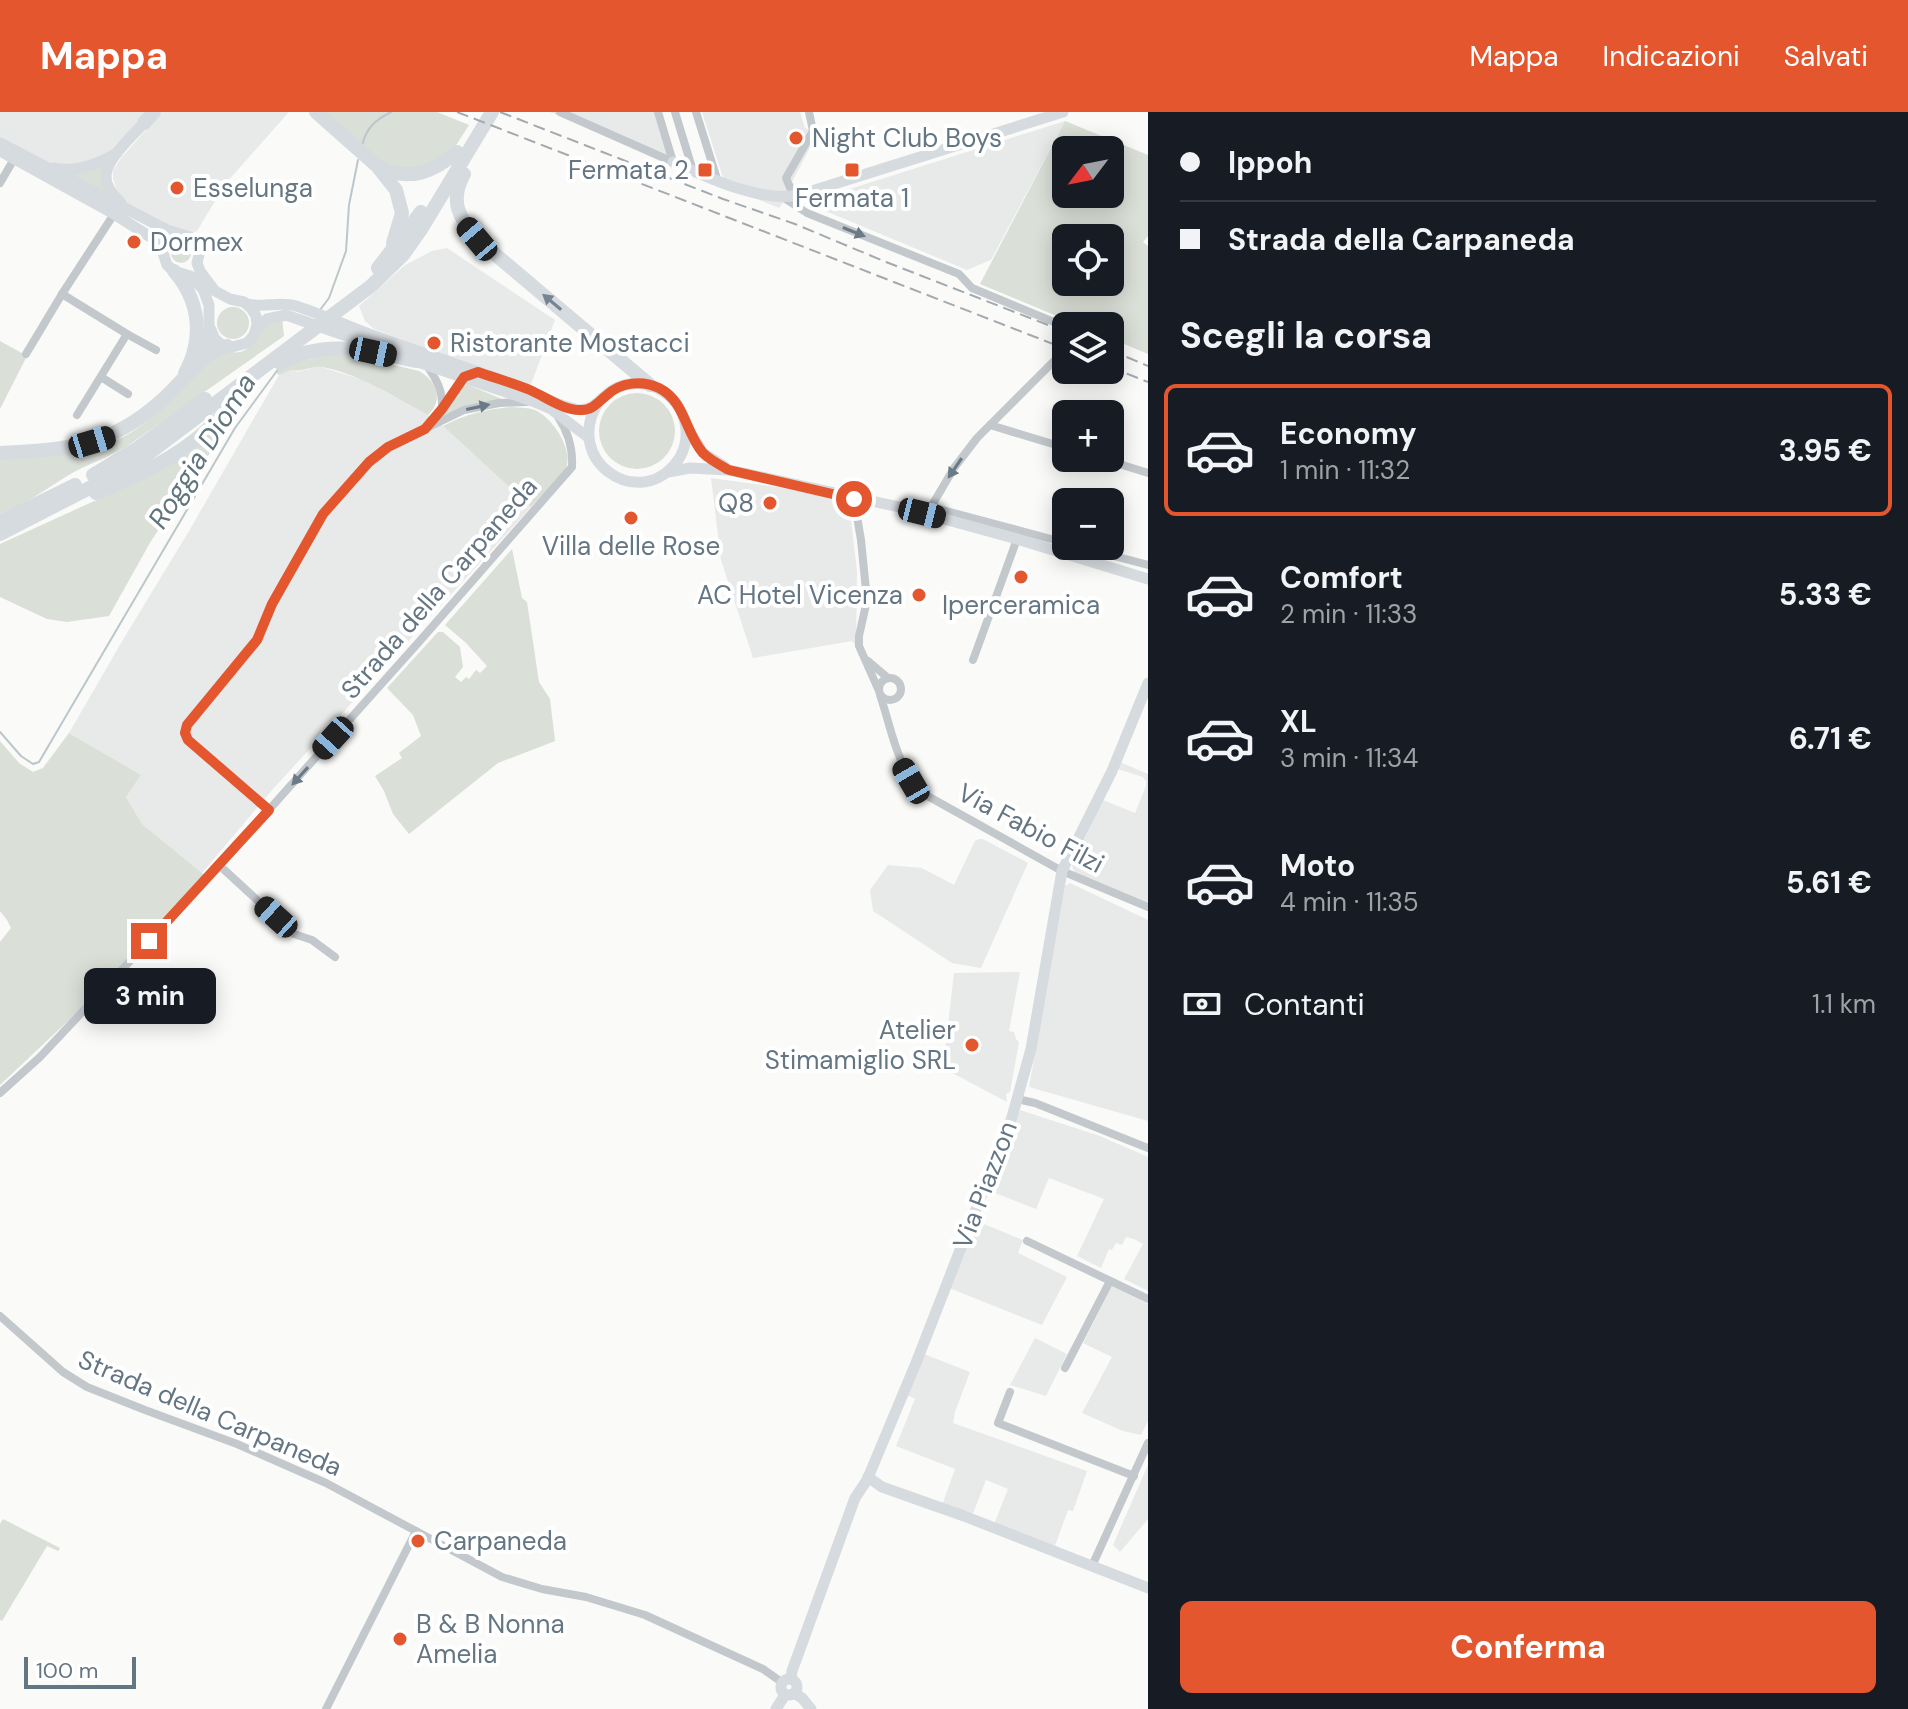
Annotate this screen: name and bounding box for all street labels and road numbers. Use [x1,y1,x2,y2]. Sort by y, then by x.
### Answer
street label: Strada della Carpaneda [333,470,545,706]
street label: Via Fabio Filzi [952,775,1110,881]
street label: Via Piazzon [945,1116,1025,1254]
street label: Strada della Carpaneda [73,1342,347,1484]

